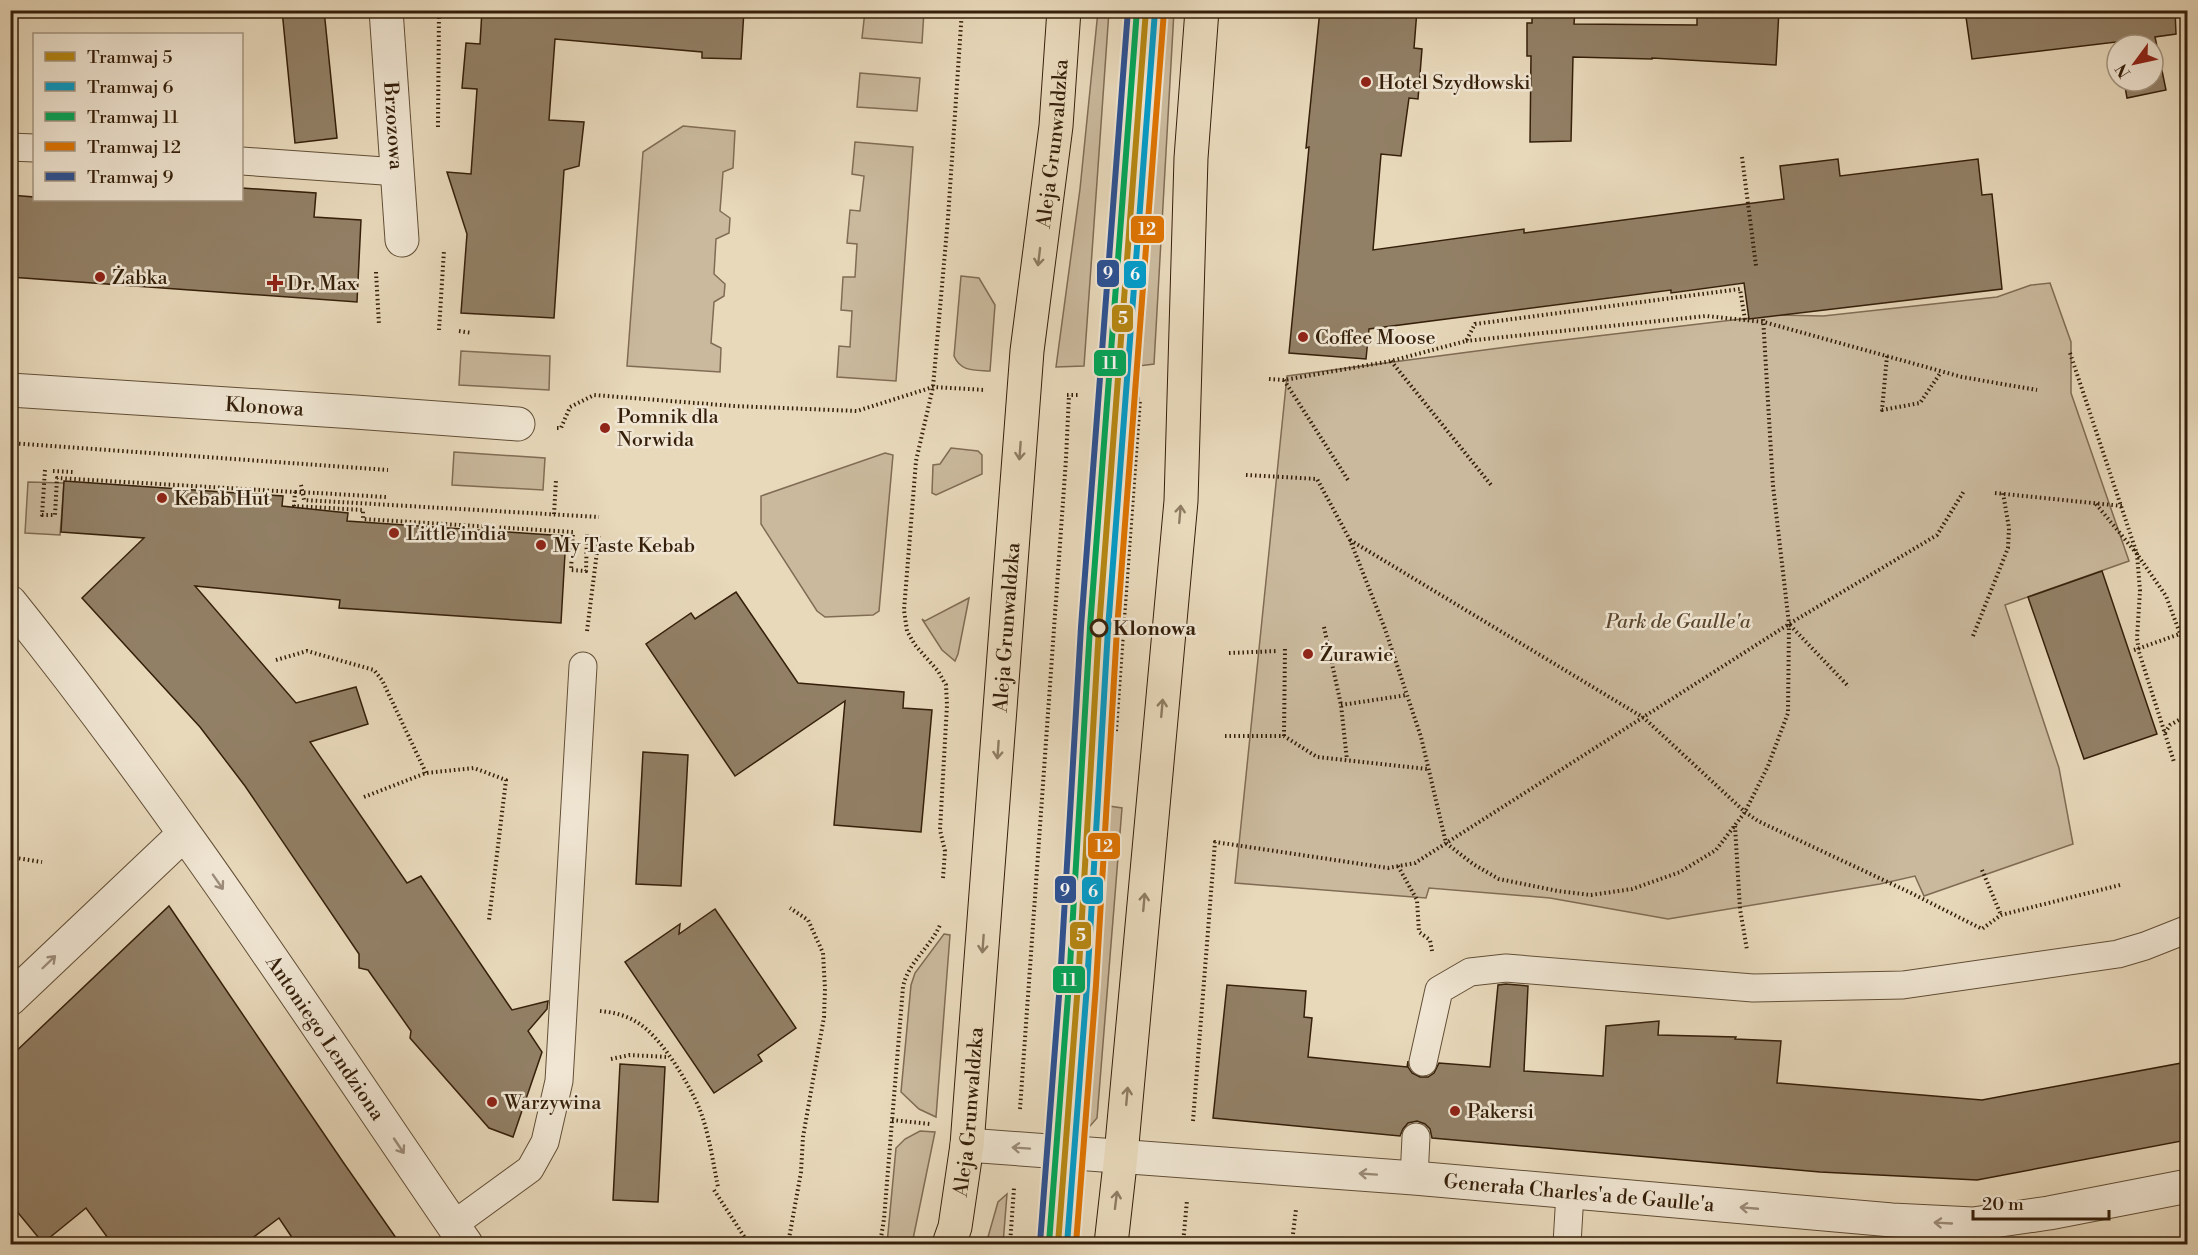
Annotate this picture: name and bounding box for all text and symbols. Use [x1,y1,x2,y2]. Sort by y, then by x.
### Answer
legend [33,33,243,201]
north arrow [2105,33,2165,93]
text: Tramwaj 5 [87,46,173,69]
street label: Aleja Grunwaldzka [1032,58,1075,231]
text: N [2111,60,2135,81]
place label: Hotel Szydłowski [1378,71,1531,96]
marker: Hotel Szydłowski [1359,75,1373,89]
text: Tramwaj 6 [87,76,174,99]
street label: Brzozowa [377,80,408,172]
text: Tramwaj 11 [87,106,179,129]
text: Tramwaj 12 [87,136,181,159]
text: Tramwaj 9 [87,166,174,189]
line badge: 12 [1130,215,1165,244]
text: 12 [1138,220,1156,240]
one-way arrow [1034,246,1045,266]
line badge: 9 [1096,259,1120,288]
line badge: 6 [1123,260,1147,289]
text: 9 [1103,264,1113,284]
place label: Żabka [112,265,169,291]
text: 6 [1130,265,1140,285]
marker: Żabka [93,270,107,284]
place label: Dr. Max [287,272,358,297]
marker: Dr. Max [268,276,282,290]
line badge: 5 [1111,304,1134,333]
text: 5 [1118,309,1128,329]
place label: Coffee Moose [1315,326,1436,351]
marker: Coffee Moose [1296,330,1310,344]
line badge: 11 [1093,349,1127,377]
text: 11 [1102,354,1118,374]
street label: Klonowa [224,393,305,423]
place label: Pomnik dla Norwida [617,405,719,453]
marker: Pomnik dla Norwida [598,421,612,435]
one-way arrow [1014,440,1025,460]
place label: Kebab Hut [174,487,270,512]
marker: Kebab Hut [155,491,169,505]
one-way arrow [1175,504,1186,524]
place label: Little india [406,522,508,547]
marker: Little india [387,526,401,540]
place label: My Taste Kebab [553,534,695,559]
marker: My Taste Kebab [534,538,548,552]
street label: Aleja Grunwaldzka [989,541,1027,714]
park label: Park de Gaulle'a [1604,610,1751,635]
place label: Klonowa [1113,617,1196,642]
marker: Klonowa [1090,619,1108,637]
place label: Żurawie [1320,642,1393,668]
marker: Żurawie [1301,647,1315,661]
one-way arrow [1157,699,1168,719]
one-way arrow [992,739,1003,759]
line badge: 12 [1087,832,1121,860]
text: 12 [1095,837,1113,857]
one-way arrow [212,873,224,889]
line badge: 9 [1054,875,1077,904]
line badge: 6 [1081,876,1104,905]
text: 9 [1060,881,1070,901]
text: 6 [1088,882,1098,902]
one-way arrow [1139,893,1150,913]
line badge: 5 [1069,921,1092,950]
text: 5 [1076,926,1086,946]
one-way arrow [978,934,989,954]
street label: Antoniego Lendziona [259,950,390,1126]
one-way arrow [42,955,57,969]
line badge: 11 [1052,965,1086,994]
text: 11 [1061,971,1077,991]
street label: Aleja Grunwaldzka [948,1026,990,1199]
one-way arrow [1122,1087,1133,1107]
place label: Warzywina [503,1091,602,1116]
marker: Warzywina [485,1095,499,1109]
place label: Pakersi [1467,1100,1535,1125]
marker: Pakersi [1448,1104,1462,1118]
one-way arrow [393,1138,405,1154]
one-way arrow [1012,1142,1031,1153]
one-way arrow [1359,1168,1378,1179]
street label: Generała Charles'a de Gaulle'a [1443,1170,1716,1218]
scale bar [1973,1183,2110,1221]
one-way arrow [1111,1190,1122,1210]
text: 20 m [1982,1193,2024,1216]
one-way arrow [1740,1202,1759,1213]
one-way arrow [1934,1217,1954,1228]

